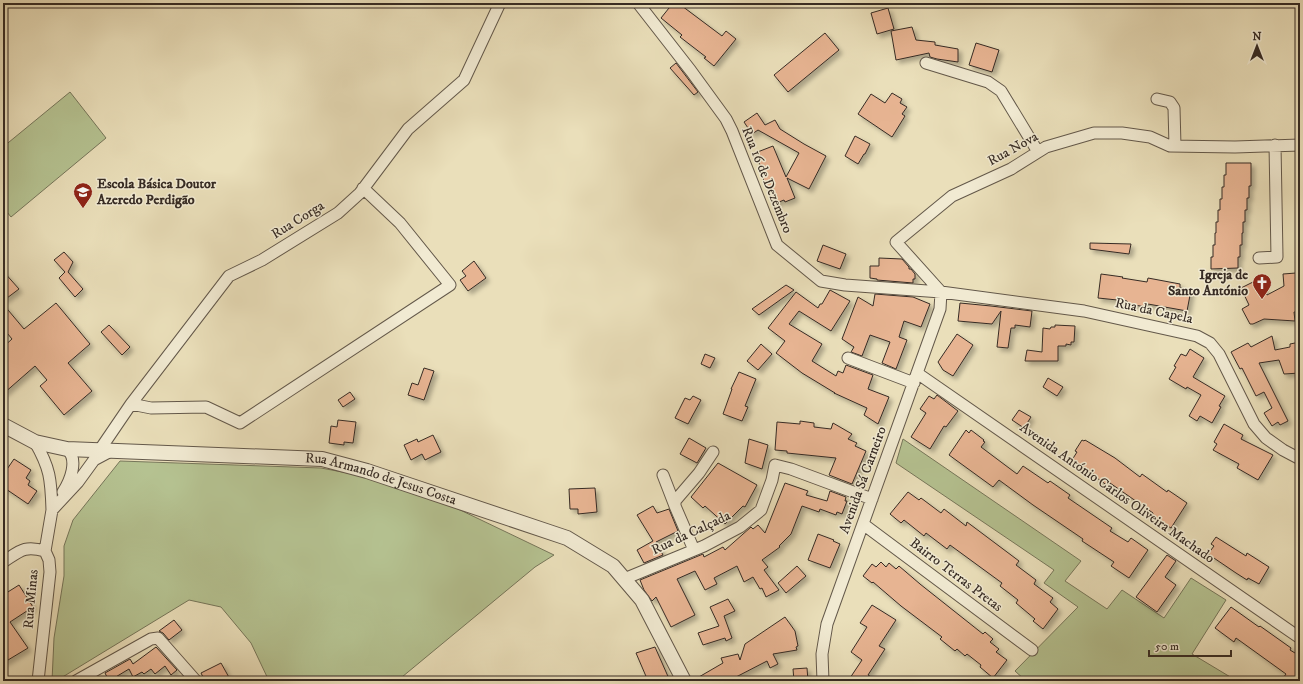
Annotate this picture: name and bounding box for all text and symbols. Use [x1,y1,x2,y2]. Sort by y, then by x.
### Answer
north arrow [1237,26,1277,66]
text: N [1252,30,1262,44]
street label: Rua 16 de Dezembro [737,124,797,236]
street label: Rua Nova [985,128,1042,170]
place label: Escola Básica Doutor Azeredo Perdigão [96,175,217,209]
school or university icon: Escola Básica Doutor Azeredo Perdigão [72,181,94,209]
street label: Rua Corga [268,197,328,243]
place label: Igreja de Santo António [1168,266,1248,300]
church icon: Igreja de Santo António [1251,272,1273,300]
street label: Rua da Capela [1113,294,1195,328]
street label: Avenida António Carlos Oliveira Machado [1016,419,1218,568]
street label: Avenida Sá Carneiro [835,424,891,536]
street label: Rua Armando de Jesus Costa [305,449,459,509]
street label: Rua da Calçada [649,507,733,559]
street label: Bairro Terras Pretas [906,534,1006,616]
street label: Rua Minas [19,568,43,629]
scale bar [1149,632,1231,658]
text: 50 m [1155,639,1179,654]

